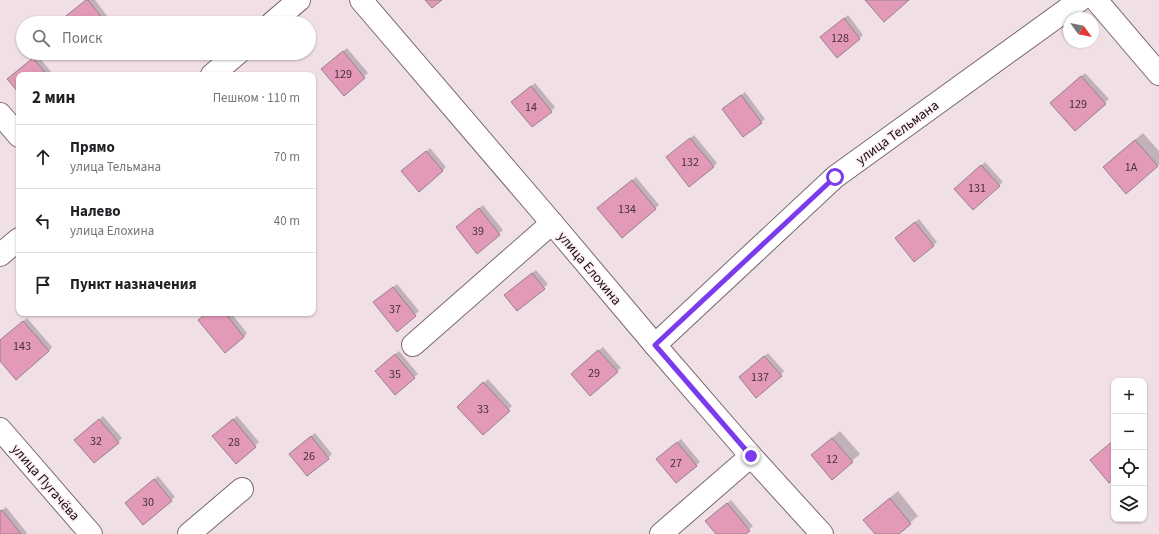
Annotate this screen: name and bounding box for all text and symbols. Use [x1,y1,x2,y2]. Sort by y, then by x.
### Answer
north arrow [1063,12,1099,48]
search box [16,16,316,60]
icon: search [30,27,52,49]
text: Поиск [62,28,103,49]
house number: 128 [831,30,849,47]
house number: 129 [334,66,352,83]
text: 2 мин [32,86,75,110]
text: Пешком · 110 m [213,89,300,107]
street label: улица Тельмана [852,96,943,170]
house number: 129 [1069,96,1087,113]
house number: 14 [525,99,537,116]
text: Прямо [70,137,115,158]
icon: ahead [32,146,54,168]
text: 70 m [274,148,300,166]
house number: 132 [681,154,699,171]
text: улица Тельмана [70,158,161,176]
house number: 1А [1125,159,1138,176]
route start [826,168,844,186]
house number: 131 [968,180,986,197]
text: Налево [70,201,121,222]
house number: 134 [618,201,636,218]
icon: left [32,210,54,232]
text: 40 m [274,212,300,230]
text: улица Елохина [70,222,154,240]
house number: 39 [472,223,484,240]
street label: улица Елохина [552,227,626,310]
icon: arrive [32,274,54,296]
text: Пункт назначения [70,274,197,295]
house number: 37 [389,301,401,318]
house number: 143 [13,338,31,355]
house number: 29 [588,365,600,382]
house number: 35 [389,366,401,383]
house number: 137 [751,369,769,386]
map controls [1111,378,1147,522]
button: + [1111,378,1147,414]
house number: 33 [477,401,489,418]
button: − [1111,414,1147,450]
house number: 32 [90,433,102,450]
house number: 28 [228,434,240,451]
street label: улица Пугачёва [6,440,84,525]
route end [742,447,760,465]
house number: 26 [303,448,315,465]
button: locate [1111,450,1147,486]
house number: 12 [826,451,838,468]
house number: 27 [670,455,682,472]
button: layers [1111,486,1147,522]
house number: 30 [142,494,154,511]

